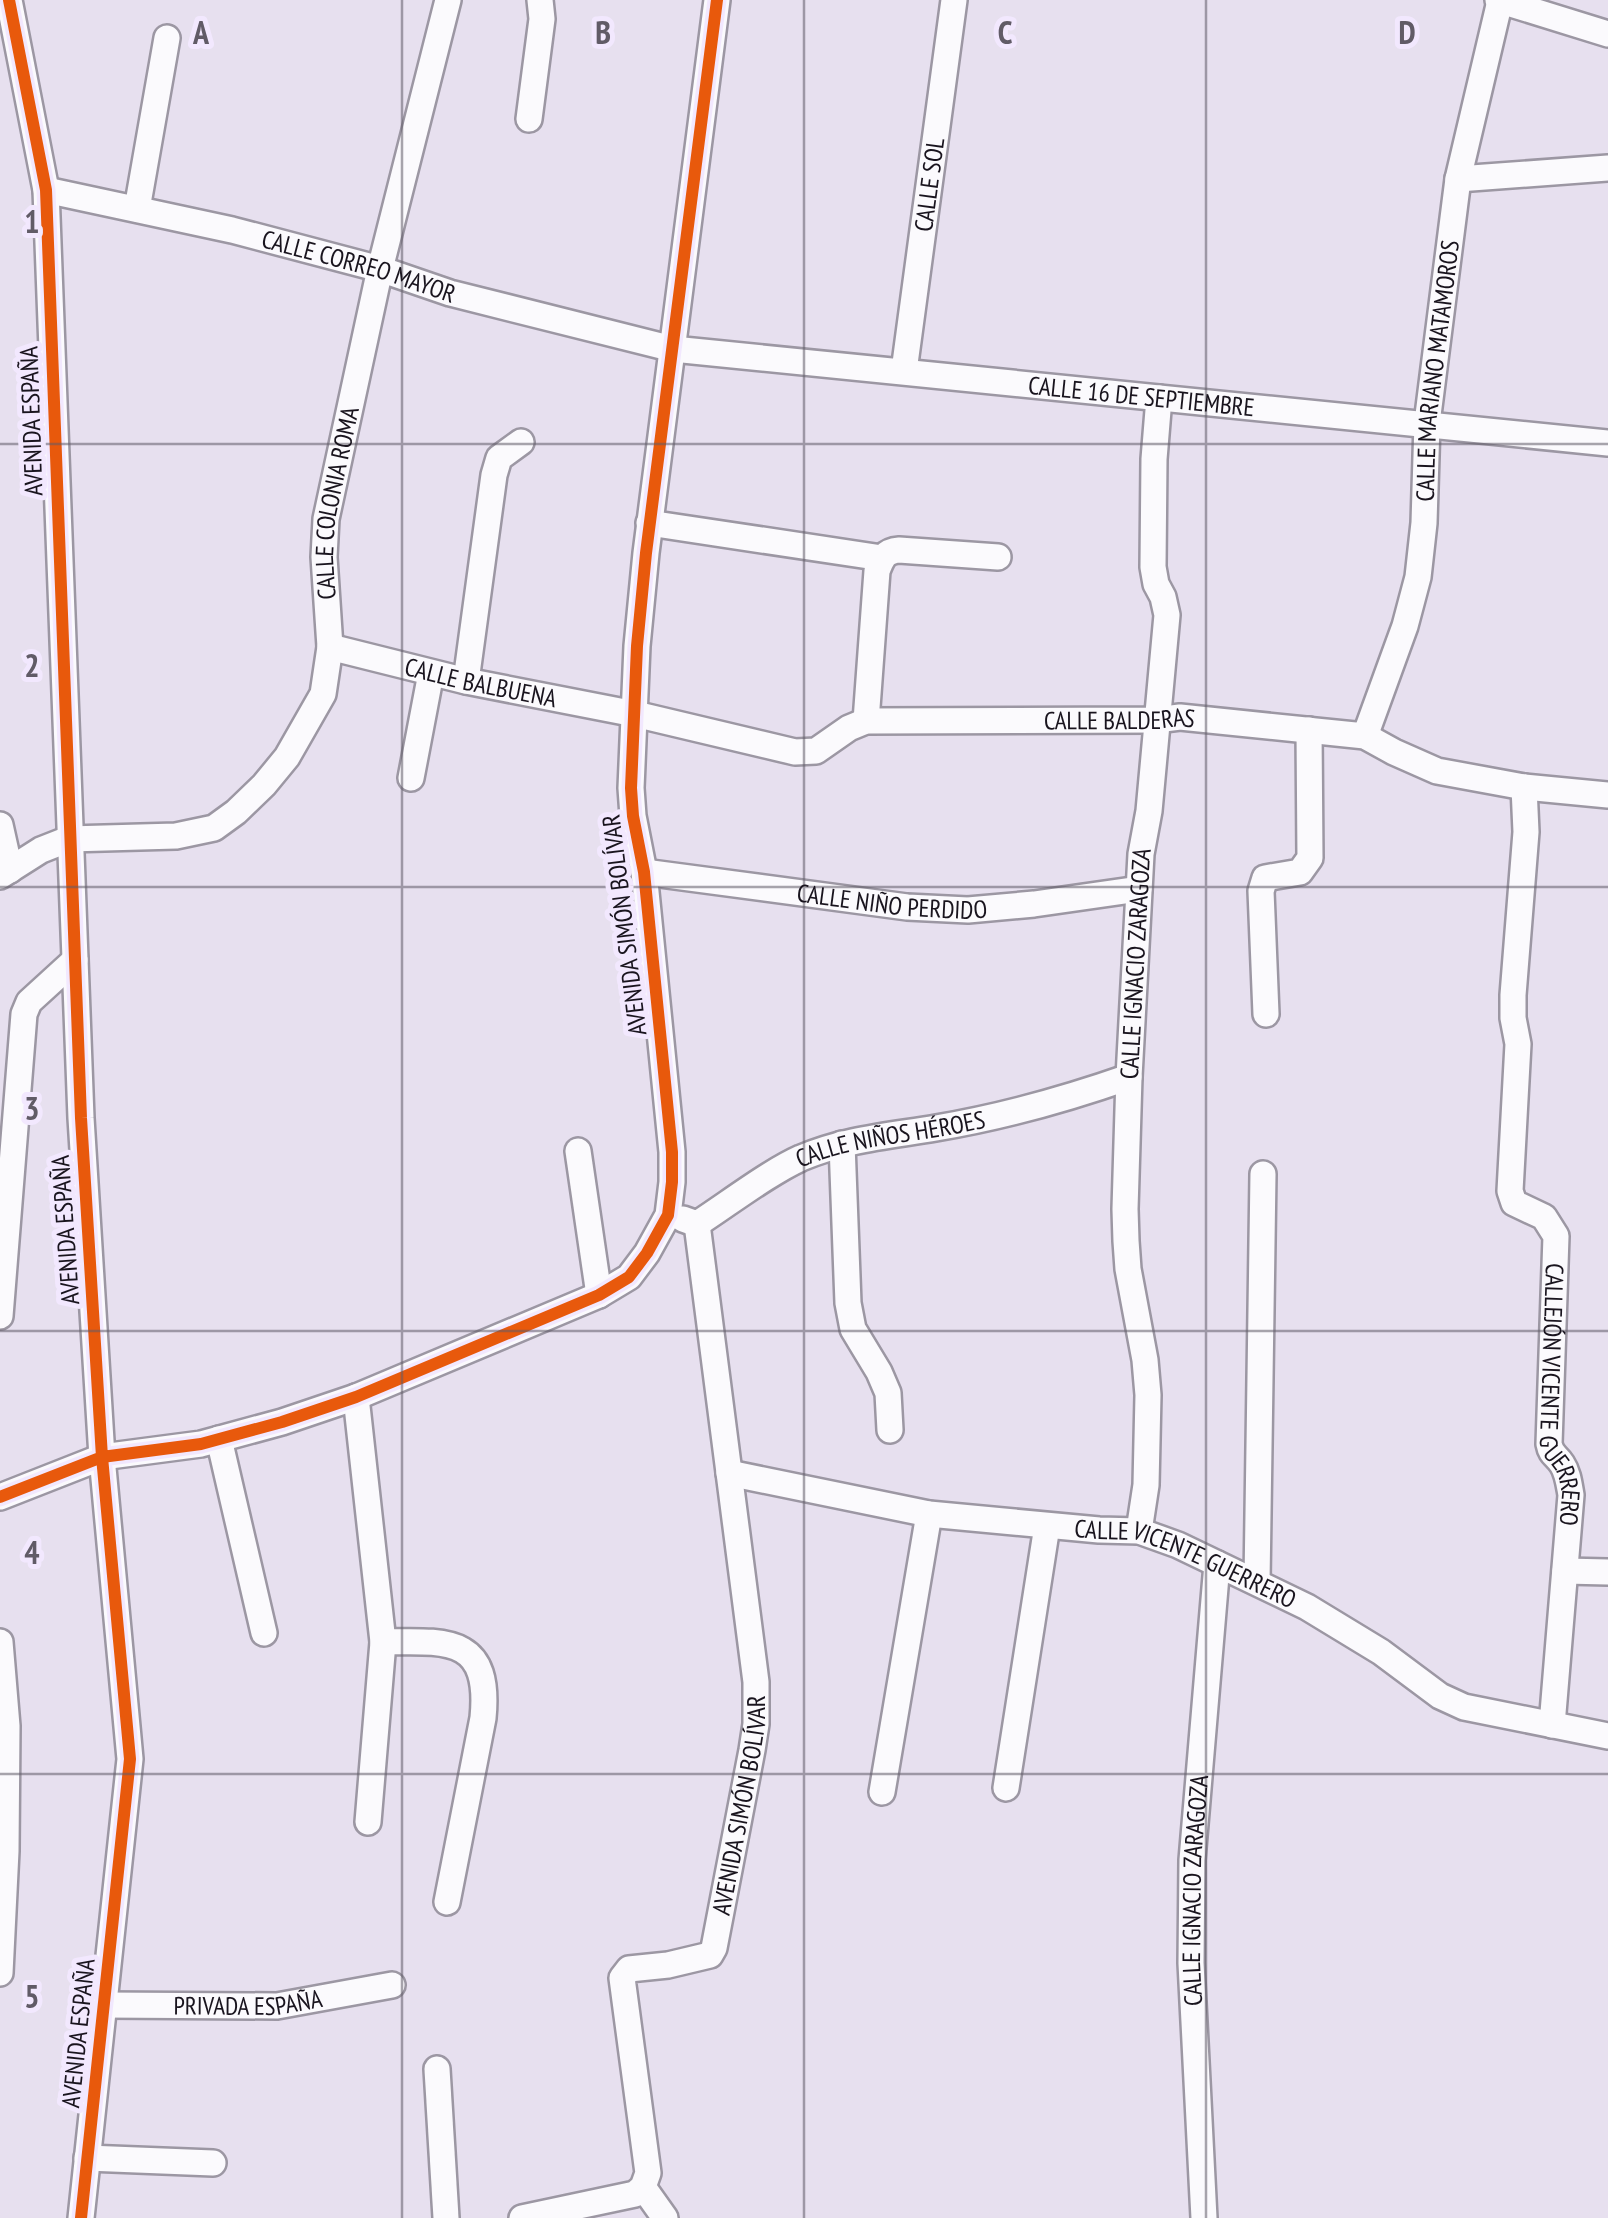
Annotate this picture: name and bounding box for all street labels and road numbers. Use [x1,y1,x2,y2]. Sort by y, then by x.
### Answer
street label: CALLE SOL [907,135,951,234]
street label: CALLE CORREO MAYOR [258,223,460,310]
street label: CALLE MARIANO MATAMOROS [1409,238,1466,502]
street label: AVENIDA ESPAÑA [12,345,50,496]
street label: CALLE 16 DE SEPTIEMBRE [1027,369,1256,423]
street label: CALLE COLONIA ROMA [308,404,366,601]
street label: CALLE BALBUENA [402,650,560,714]
street label: CALLE BALDERAS [1044,701,1197,736]
street label: AVENIDA SIMÓN BOLÍVAR [595,813,653,1037]
street label: CALLE IGNACIO ZARAGOZA [1113,845,1158,1080]
street label: CALLE NIÑO PERDIDO [795,877,989,926]
street label: CALLE NIÑOS HÉROES [791,1103,988,1174]
street label: AVENIDA ESPAÑA [44,1154,86,1306]
street label: CALLEJÓN VICENTE GUERRERO [1533,1263,1587,1527]
street label: CALLE VICENTE GUERRERO [1073,1512,1301,1615]
street label: AVENIDA SIMÓN BOLÍVAR [705,1695,773,1917]
street label: CALLE IGNACIO ZARAGOZA [1175,1773,1215,2007]
street label: AVENIDA ESPAÑA [54,1957,102,2109]
street label: PRIVADA ESPAÑA [173,1982,325,2022]

